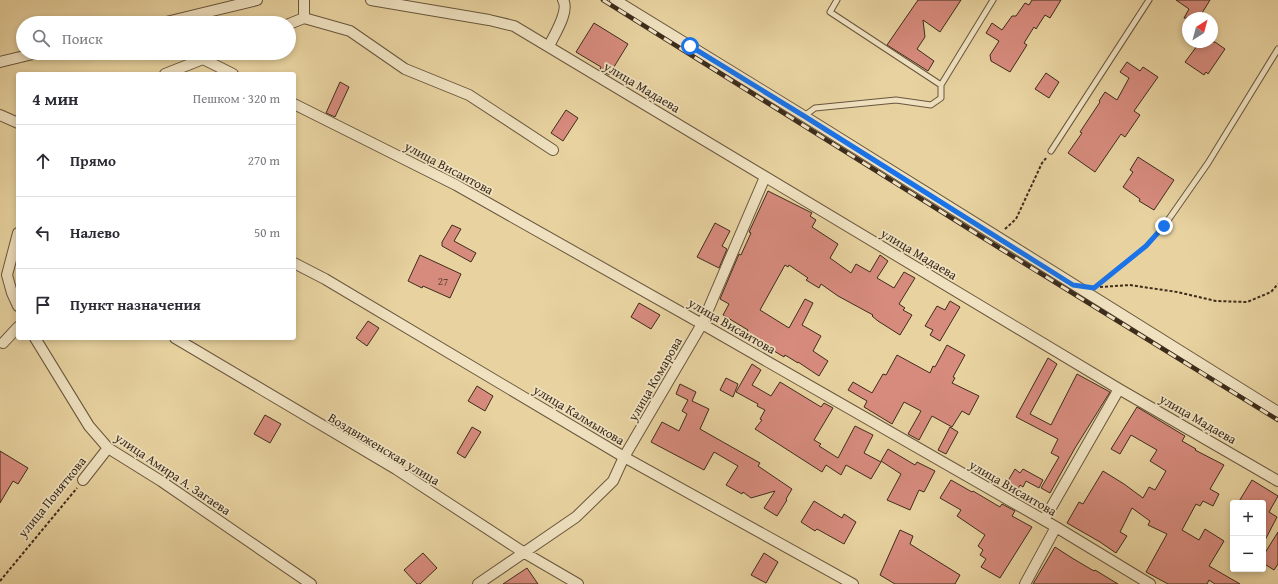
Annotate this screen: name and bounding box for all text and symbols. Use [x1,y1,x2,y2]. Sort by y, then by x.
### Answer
north arrow [1182,12,1218,48]
search box [16,16,296,60]
icon: search [30,27,52,49]
text: Поиск [62,28,103,49]
route start [681,37,699,55]
street label: улица Мадаева [599,56,685,118]
text: 4 мин [32,86,78,111]
text: Пешком · 320 m [193,89,280,108]
street label: улица Висаитова [400,136,498,200]
icon: ahead [32,150,54,172]
text: Прямо [70,150,116,171]
text: 270 m [248,151,280,170]
route end [1155,217,1173,235]
icon: left [32,222,54,244]
text: Налево [70,222,120,243]
text: 50 m [254,223,280,242]
street label: улица Мадаева [876,223,962,285]
house number: 27 [438,273,448,289]
street label: улица Висаитова [684,293,780,359]
icon: arrive [32,294,54,316]
text: Пункт назначения [70,294,201,315]
street label: улица Комарова [623,333,687,425]
street label: улица Калмыкова [529,380,629,450]
street label: улица Мадаева [1155,389,1241,449]
street label: Воздвиженская улица [325,408,444,490]
street label: улица Амира А. Загаева [110,428,235,520]
street label: улица Поняткова [13,452,91,542]
street label: улица Висаитова [965,455,1061,521]
map controls [1230,500,1266,572]
button: + [1230,500,1266,536]
button: − [1230,536,1266,572]

